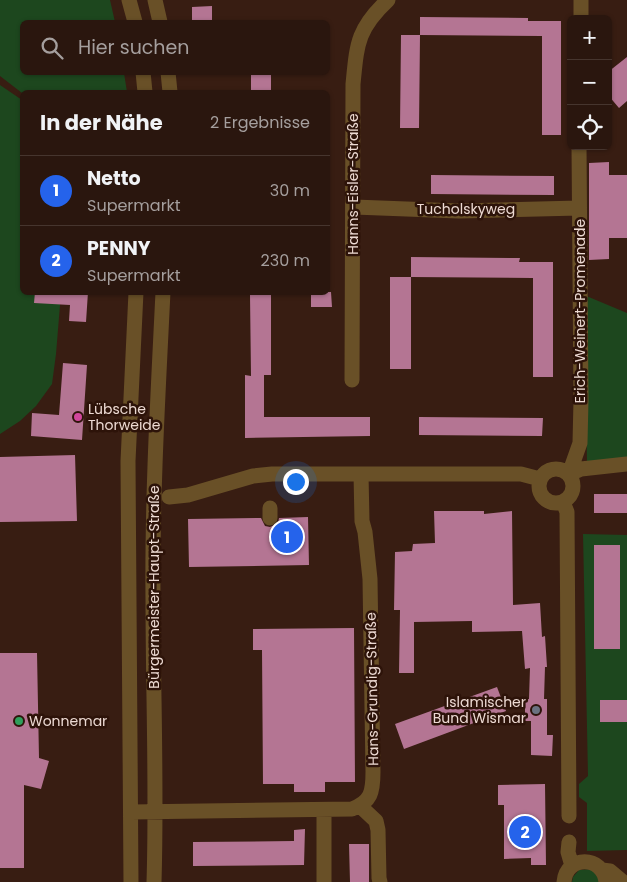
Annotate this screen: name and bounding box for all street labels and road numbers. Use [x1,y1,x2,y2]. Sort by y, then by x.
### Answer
street label: Hanns-Eisler-Straße [343,113,363,255]
street label: Tucholskyweg [417,199,515,219]
street label: Erich-Weinert-Promenade [570,218,590,403]
street label: Bürgermeister-Haupt-Straße [144,485,164,689]
street label: Hans-Grundig-Straße [361,612,383,766]

